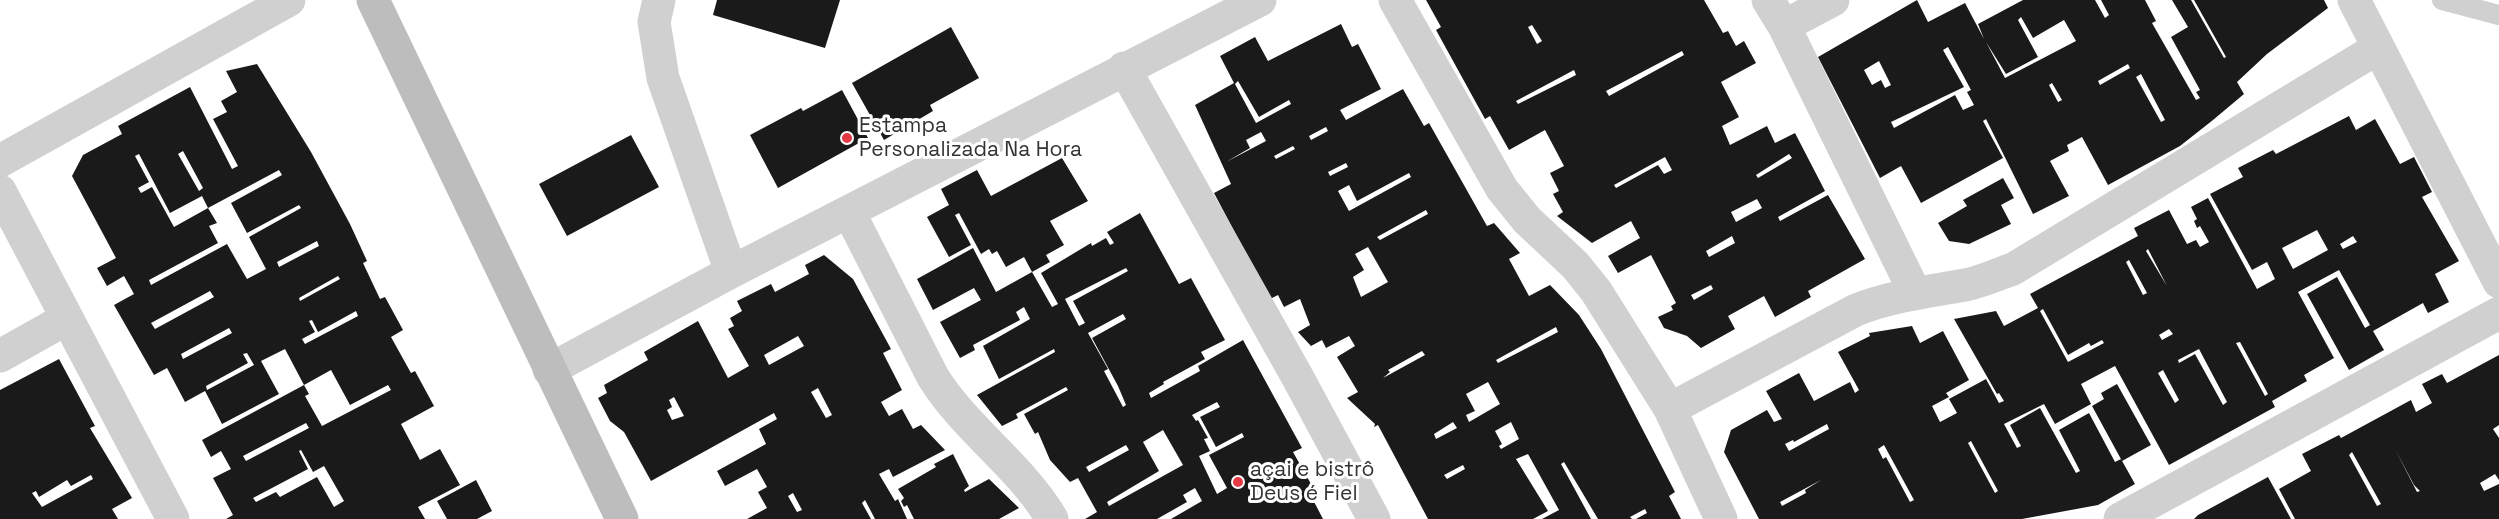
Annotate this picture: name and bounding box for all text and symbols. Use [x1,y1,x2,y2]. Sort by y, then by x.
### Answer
place label: Estampa Personalizada Na Hora [859,113,1082,163]
marker: Estampa Personalizada Na Hora [840,131,854,145]
place label: açai e bistrô Deus é Fiel [1250,457,1374,507]
marker: açai e bistrô Deus é Fiel [1231,475,1245,489]

